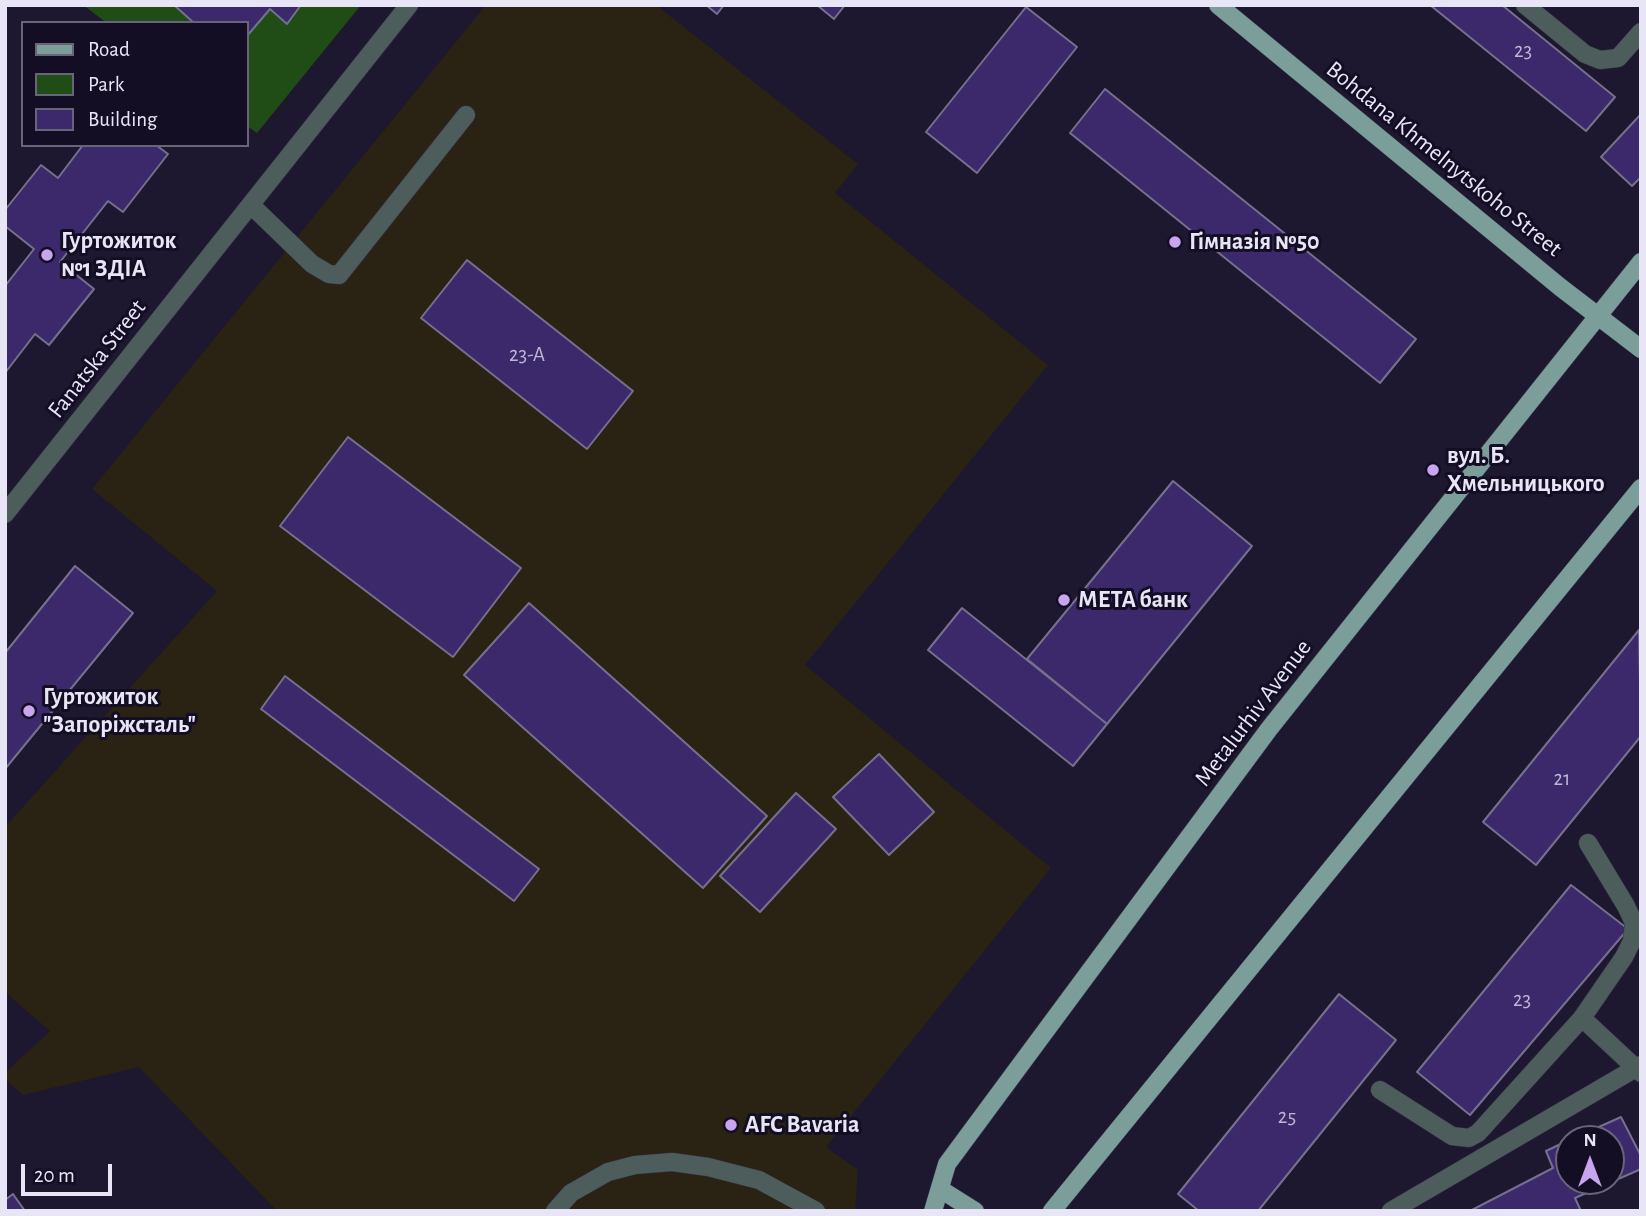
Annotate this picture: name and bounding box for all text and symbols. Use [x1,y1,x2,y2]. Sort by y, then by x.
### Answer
legend [21,21,248,147]
house number: 23 [1514,38,1532,64]
text: Road [88,39,130,60]
street label: Bohdana Khmelnytskoho Street [1320,55,1568,263]
text: Park [88,74,124,95]
text: Building [88,109,157,130]
place label: Гуртожиток №1 ЗДІА [61,227,176,283]
place label: Гімназія №50 [1189,228,1320,256]
marker: Гімназія №50 [1167,234,1183,250]
marker: Гуртожиток №1 ЗДІА [39,247,55,263]
street label: Fanatska Street [42,294,152,424]
house number: 23-А [509,342,545,368]
place label: вул. Б. Хмельницького [1447,442,1605,498]
marker: вул. Б. Хмельницького [1425,462,1441,478]
place label: МЕТА банк [1078,586,1188,614]
marker: МЕТА банк [1056,592,1072,608]
street label: Metalurhiv Avenue [1188,634,1318,792]
place label: Гуртожиток "Запоріжсталь" [43,683,196,739]
marker: Гуртожиток "Запоріжсталь" [21,703,37,719]
house number: 21 [1554,766,1570,792]
house number: 23 [1513,987,1531,1013]
house number: 25 [1278,1104,1296,1130]
place label: AFC Bavaria [745,1111,860,1139]
marker: AFC Bavaria [723,1117,739,1133]
north arrow [1555,1125,1625,1195]
text: N [1583,1131,1597,1150]
scale bar [24,1150,116,1194]
text: 20 m [34,1165,75,1186]

